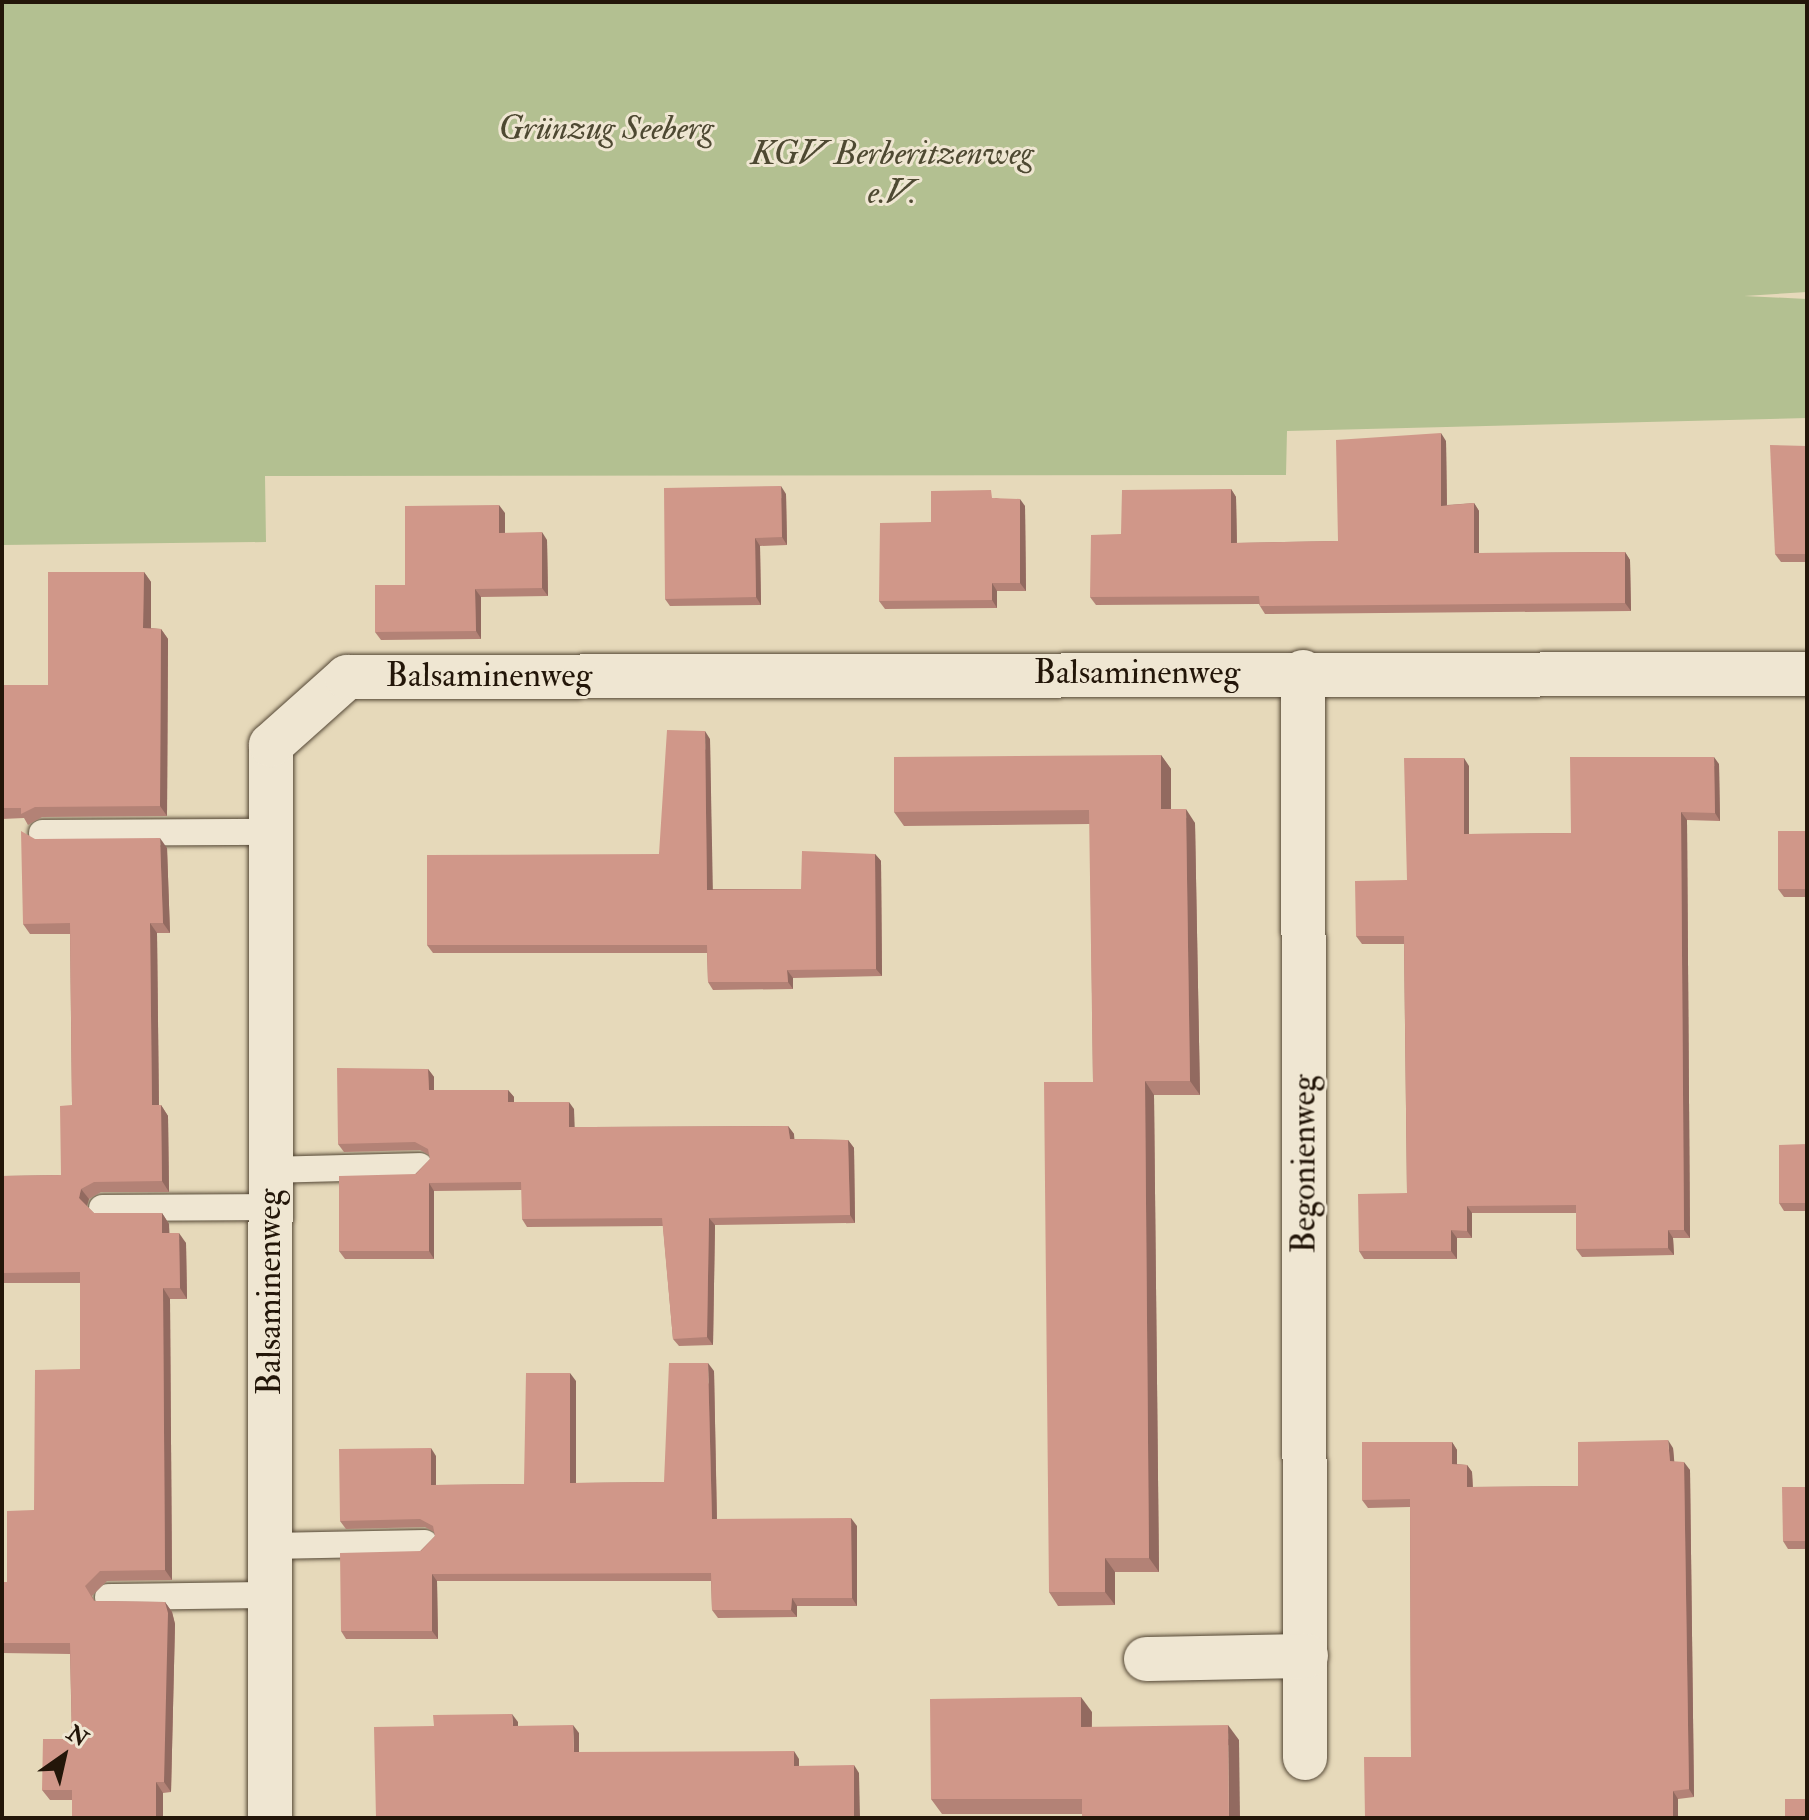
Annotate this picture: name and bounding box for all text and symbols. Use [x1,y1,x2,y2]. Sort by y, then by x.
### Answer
park label: Grünzug Seeberg [499,109,713,149]
park label: KGV Berberitzenweg e.V. [751,133,1033,212]
street label: Balsaminenweg [1034,653,1240,693]
street label: Balsaminenweg [386,656,592,696]
street label: Begonienweg [1284,1074,1324,1254]
street label: Balsaminenweg [250,1189,290,1395]
north arrow [24,1716,104,1796]
text: N [61,1719,93,1753]

